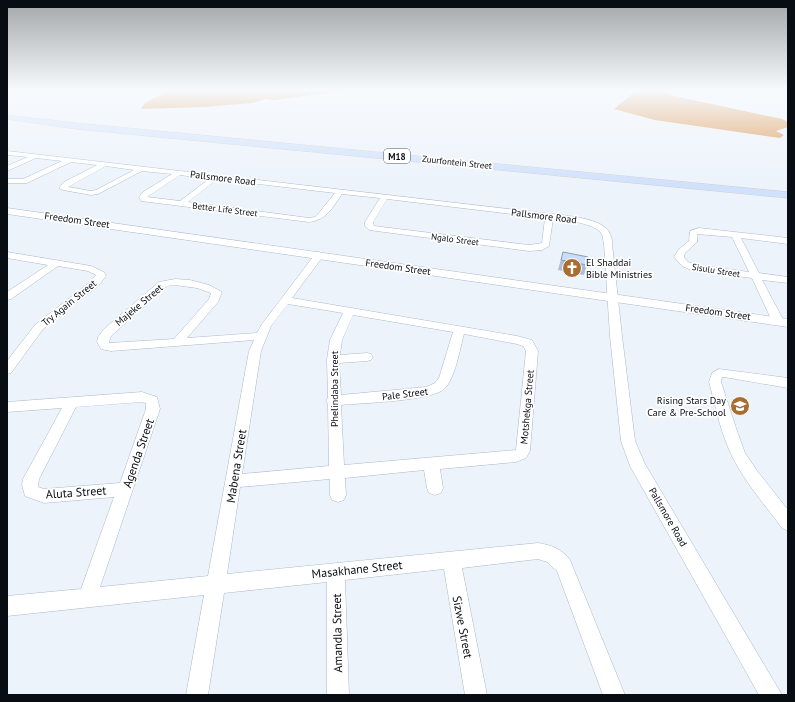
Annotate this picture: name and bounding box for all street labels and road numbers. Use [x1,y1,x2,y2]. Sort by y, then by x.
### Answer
road number: M18 [384,149,410,163]
street label: Zuurfontein Street [421,153,493,171]
street label: Pallsmore Road [189,168,257,188]
street label: Better Life Street [192,200,258,218]
street label: Pallsmore Road [510,206,578,226]
street label: Freedom Street [44,209,111,231]
street label: Ngalo Street [430,231,480,247]
street label: Freedom Street [365,256,432,278]
street label: Sisulu Street [691,261,741,279]
street label: Try Again Street [39,276,100,329]
street label: Majeke Street [112,281,166,329]
street label: Freedom Street [685,301,752,323]
street label: Phelindaba Street [328,350,341,427]
street label: Motshekga Street [517,369,537,445]
street label: Pale Street [381,385,429,403]
street label: Agenda Street [119,416,157,490]
street label: Mabena Street [223,428,249,504]
street label: Aluta Street [45,482,107,502]
street label: Pallsmore Road [646,485,690,549]
street label: Masakhane Street [311,557,403,581]
street label: Amandla Street [329,593,345,673]
street label: Sizwe Street [450,594,476,660]

